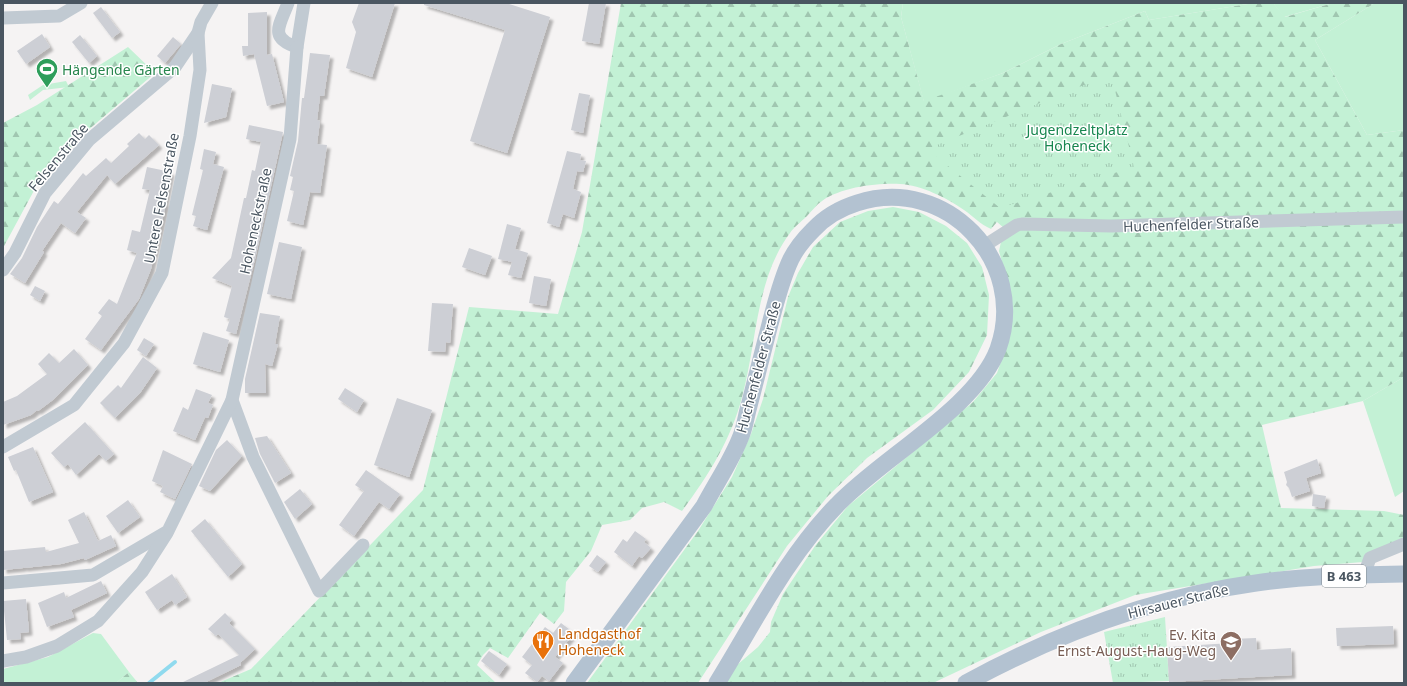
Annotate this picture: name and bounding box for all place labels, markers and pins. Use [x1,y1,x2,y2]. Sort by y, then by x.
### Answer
sports icon: Hängende Gärten [34,56,60,89]
place label: Hängende Gärten [62,60,180,79]
place label: Landgasthof Hoheneck [558,624,642,659]
place label: Ev. Kita Ernst-August-Haug-Weg [1057,625,1216,660]
restaurant icon: Landgasthof Hoheneck [530,628,556,661]
school or university icon: Ev. Kita Ernst-August-Haug-Weg [1218,629,1244,662]

